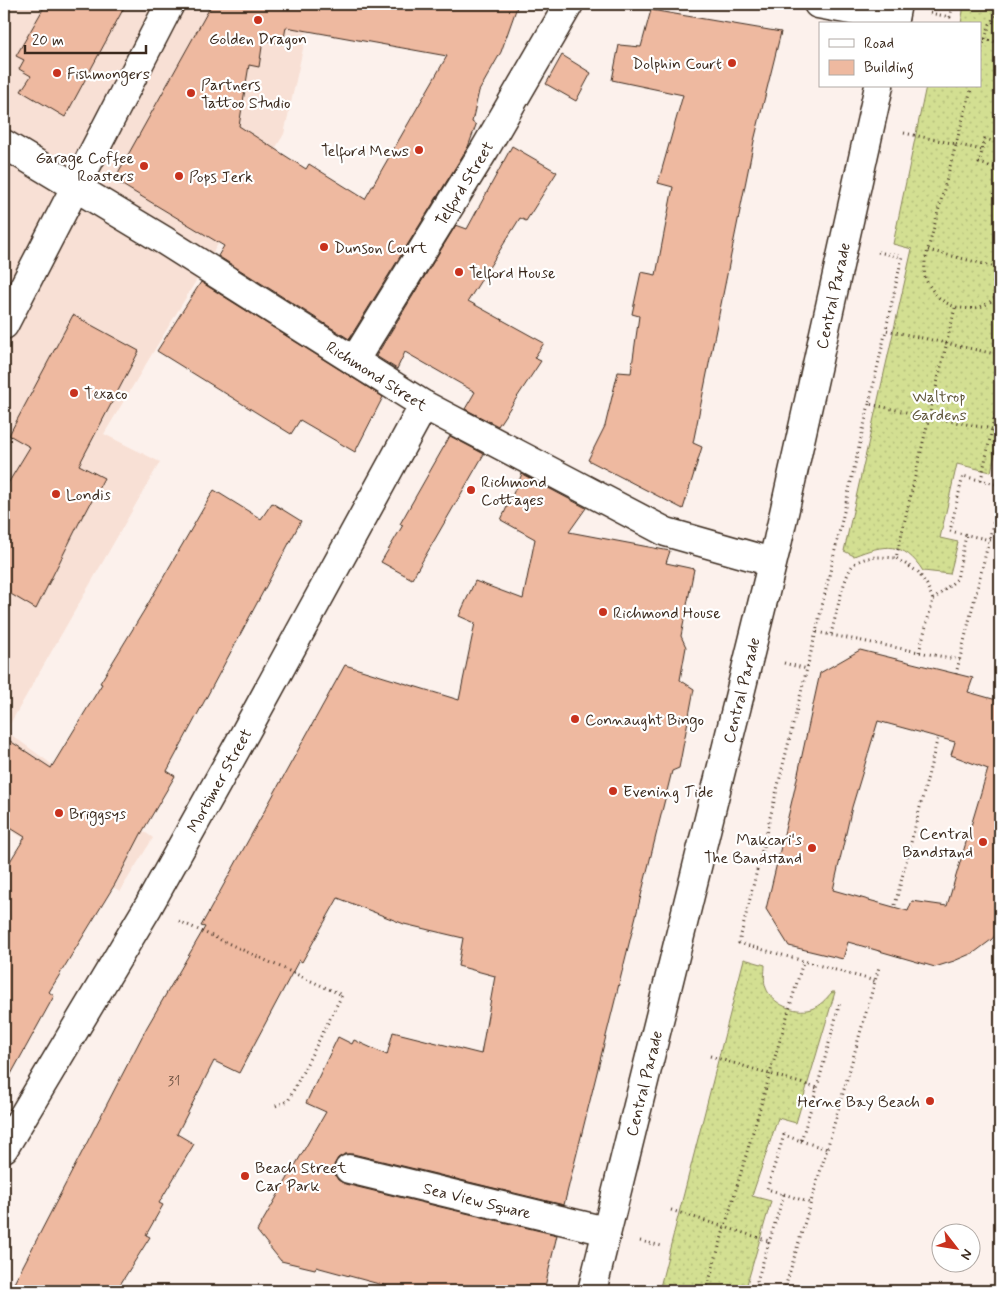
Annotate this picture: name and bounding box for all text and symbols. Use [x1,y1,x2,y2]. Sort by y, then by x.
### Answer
marker: Golden Dragon [252,14,264,26]
scale bar [25,22,146,54]
legend [819,22,982,88]
place label: Golden Dragon [209,29,307,50]
text: 20 m [32,31,64,51]
text: Road [864,34,894,54]
place label: Dolphin Court [632,54,722,75]
marker: Dolphin Court [726,57,738,69]
text: Building [864,58,914,79]
place label: Fishmongers [67,64,150,86]
marker: Fishmongers [51,67,63,79]
place label: Partners Tattoo Studio [201,75,291,114]
marker: Partners Tattoo Studio [185,87,197,99]
street label: Telford Street [431,138,499,230]
place label: Telford Mews [321,141,409,164]
marker: Telford Mews [413,144,425,156]
place label: Garage Coffee Roasters [36,148,134,187]
marker: Garage Coffee Roasters [138,160,150,172]
place label: Pops Jerk [189,167,253,188]
marker: Pops Jerk [173,170,185,182]
place label: Dunson Court [334,238,428,259]
marker: Dunson Court [318,241,330,253]
street label: Central Parade [812,241,856,351]
place label: Telford House [469,263,556,286]
marker: Telford House [453,266,465,278]
street label: Richmond Street [322,337,431,417]
place label: Texaco [84,384,128,405]
marker: Texaco [68,387,80,399]
park label: Waltrop Gardens [911,387,967,426]
place label: Richmond Cottages [481,472,547,511]
marker: Richmond Cottages [465,484,477,496]
place label: Londis [66,485,111,506]
marker: Londis [50,488,62,500]
place label: Richmond House [613,603,721,624]
marker: Richmond House [597,606,609,618]
street label: Central Parade [719,635,765,746]
place label: Connaught Bingo [585,710,704,732]
marker: Connaught Bingo [569,713,581,725]
street label: Mortimer Street [183,725,258,837]
place label: Evening Tide [623,782,714,803]
marker: Evening Tide [607,785,619,797]
place label: Briggsys [69,804,126,826]
marker: Briggsys [53,807,65,819]
place label: Central Bandstand [902,824,973,863]
place label: Makcari's The Bandstand [704,830,802,869]
marker: Central Bandstand [977,836,989,848]
marker: Makcari's The Bandstand [806,842,818,854]
street label: Central Parade [622,1029,668,1139]
house number: 31 [168,1072,180,1090]
place label: Herne Bay Beach [798,1092,920,1113]
marker: Herne Bay Beach [924,1095,936,1107]
place label: Beach Street Car Park [255,1158,347,1197]
marker: Beach Street Car Park [239,1170,251,1182]
street label: Sea View Square [421,1178,534,1225]
north arrow [932,1222,982,1272]
text: N [956,1246,976,1263]

